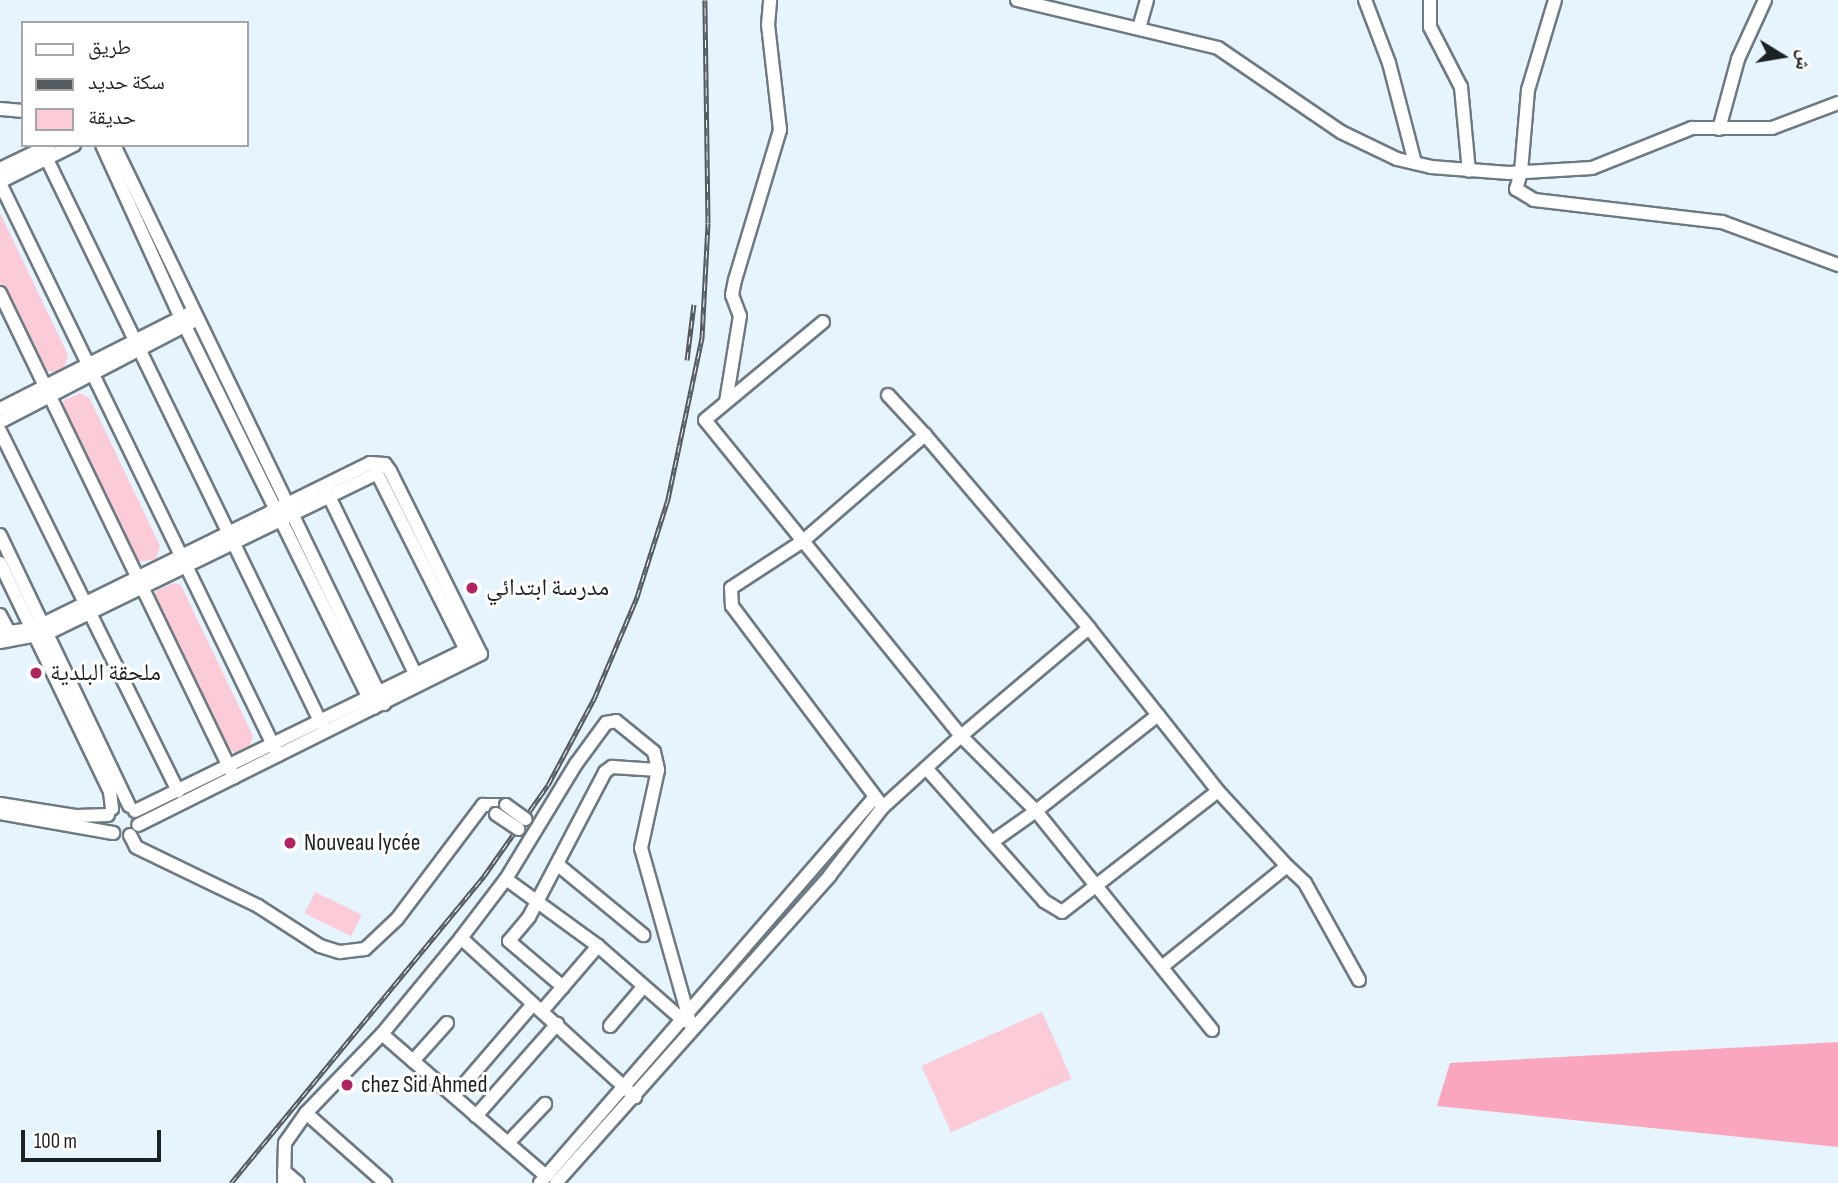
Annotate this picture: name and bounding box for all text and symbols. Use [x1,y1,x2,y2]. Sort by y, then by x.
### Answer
legend [21,21,248,147]
north arrow [1747,21,1817,91]
text: طريق [88,35,131,60]
text: ش [1790,48,1816,72]
text: سكة حديد [88,70,165,95]
text: حديقة [88,105,136,130]
place label: مدرسة ابتدائي [486,574,609,602]
marker: مدرسة ابتدائي [464,580,480,596]
place label: ملحقة البلدية [50,659,161,687]
marker: ملحقة البلدية [28,665,44,681]
place label: Nouveau lycée [304,829,420,857]
marker: Nouveau lycée [282,835,298,851]
place label: chez Sid Ahmed [361,1071,487,1099]
marker: chez Sid Ahmed [339,1077,355,1093]
scale bar [24,1116,164,1160]
text: 100 m [34,1129,77,1154]

